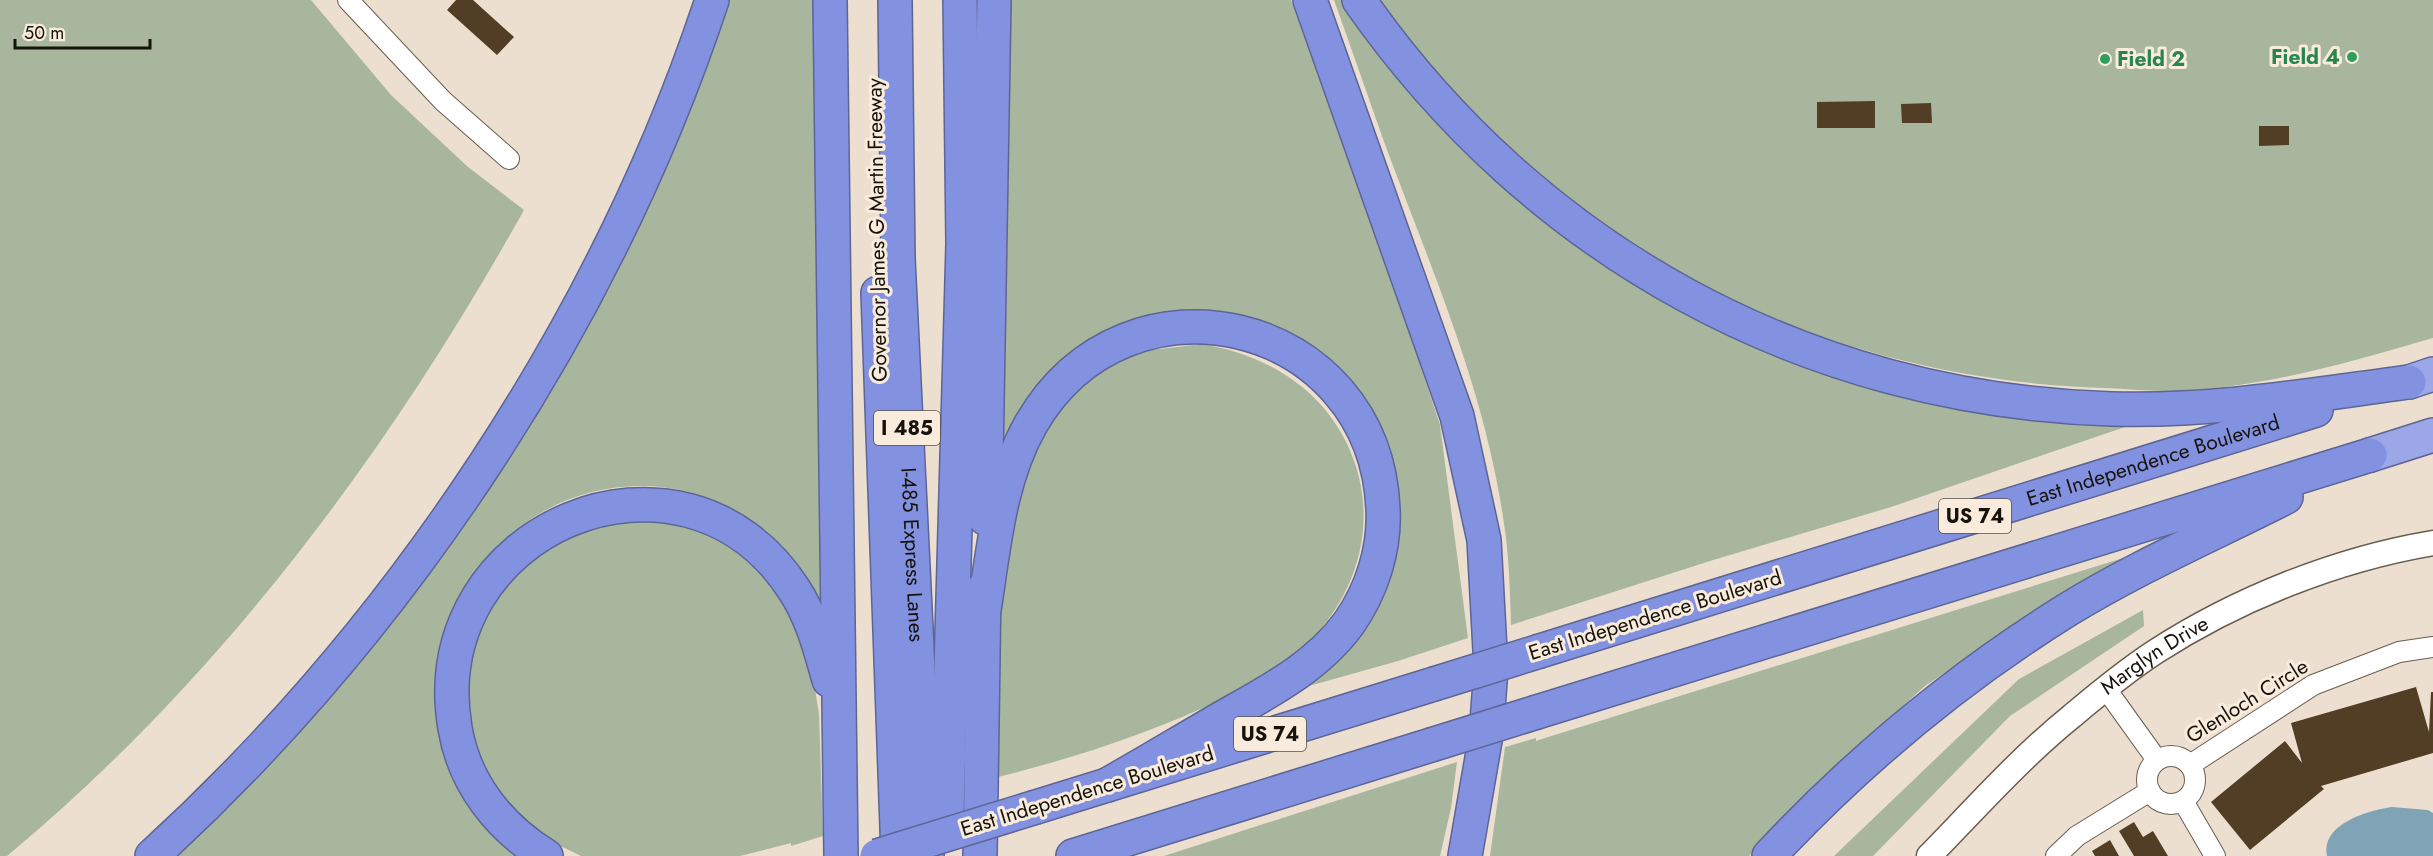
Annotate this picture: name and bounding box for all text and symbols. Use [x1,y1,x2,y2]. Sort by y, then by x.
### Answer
scale bar [15,12,150,50]
text: 50 m [24,20,64,46]
place label: Field 4 [2271,42,2340,72]
place label: Field 2 [2117,44,2185,74]
marker: Field 4 [2345,50,2359,64]
marker: Field 2 [2098,52,2112,66]
street label: Governor James G Martin Freeway [859,77,895,382]
street label: East Independence Boulevard [2023,407,2283,514]
road number: I 485 [874,411,940,445]
street label: I-485 Express Lanes [893,467,932,643]
road number: US 74 [1939,499,2011,533]
street label: East Independence Boulevard [1525,562,1785,668]
street label: Marglyn Drive [2094,608,2214,702]
street label: Glenloch Circle [2180,651,2314,751]
road number: US 74 [1234,717,1306,751]
street label: East Independence Boulevard [957,738,1217,844]

